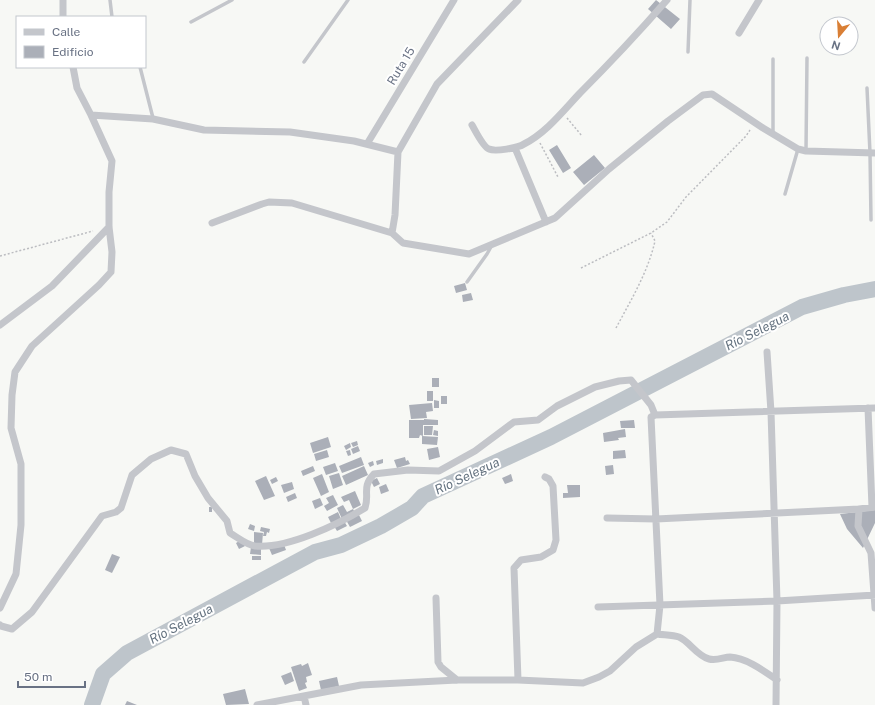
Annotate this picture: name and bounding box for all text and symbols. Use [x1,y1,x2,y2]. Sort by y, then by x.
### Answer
legend [16,16,146,68]
north arrow [819,16,859,56]
text: Calle [52,25,81,39]
text: N [830,38,842,53]
street label: Ruta 15 [384,44,418,87]
text: Edificio [52,45,94,59]
water label: Río Selegua [723,308,792,353]
water label: Río Selegua [432,454,502,498]
water label: Río Selegua [147,601,215,647]
scale bar [18,663,85,689]
text: 50 m [24,670,52,684]

